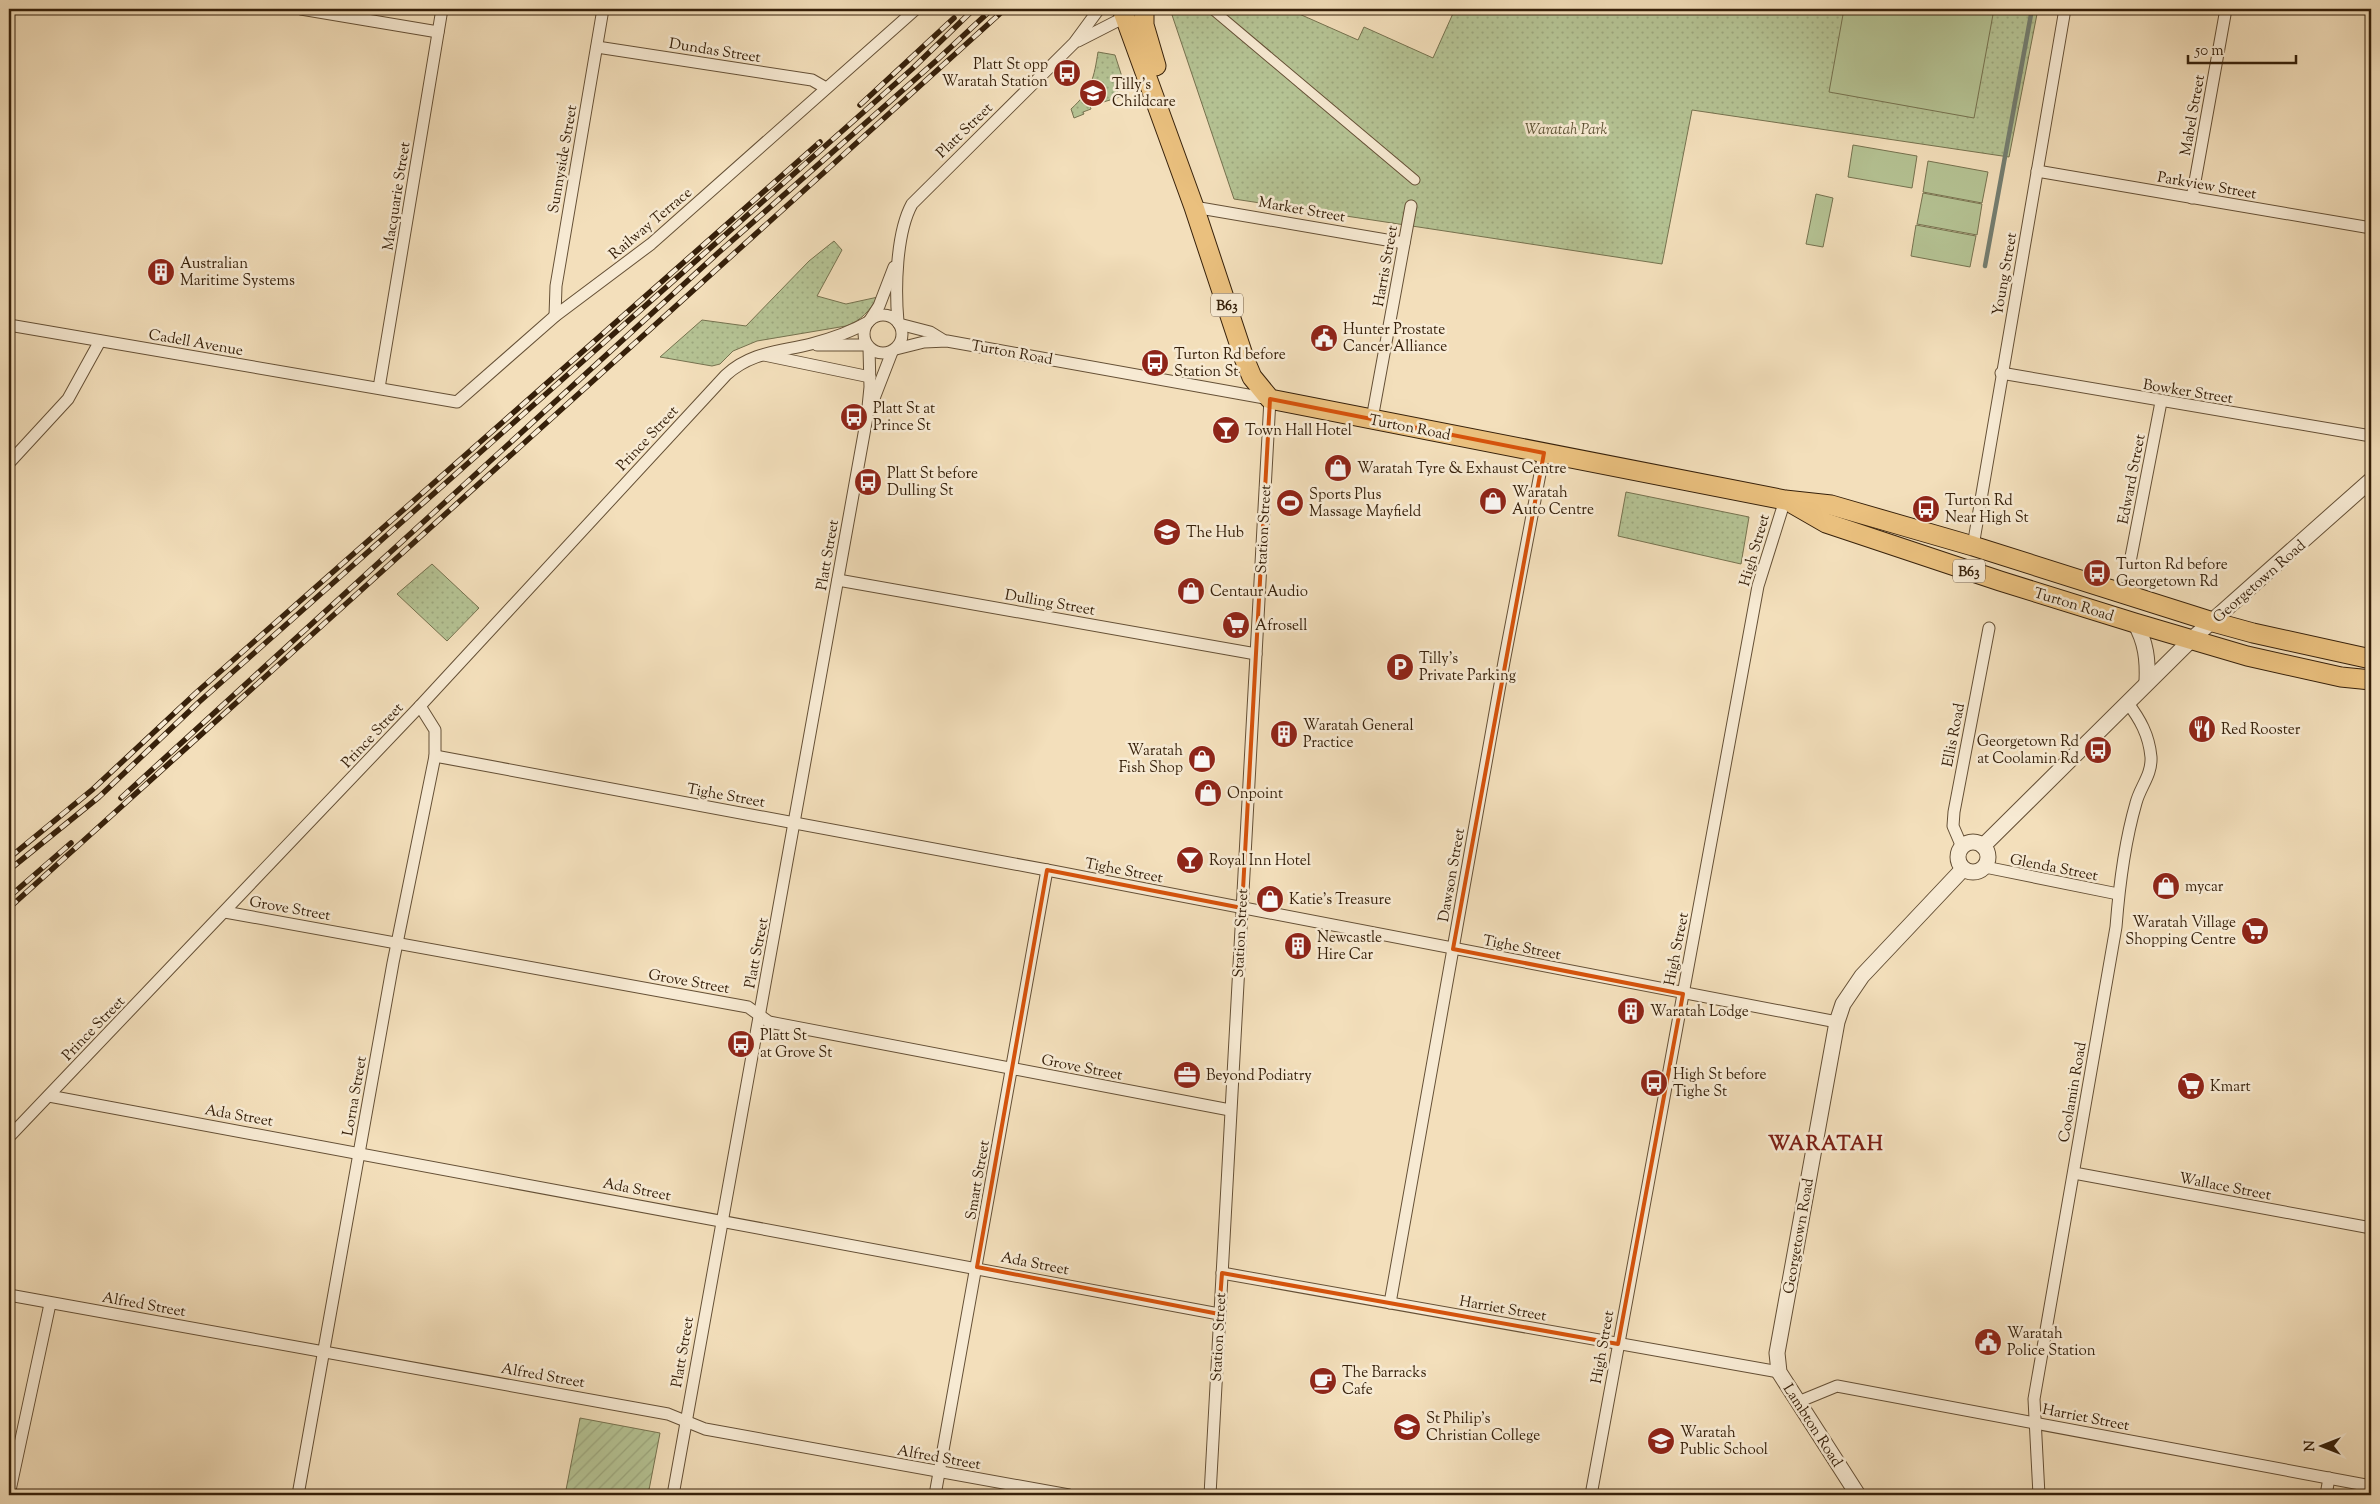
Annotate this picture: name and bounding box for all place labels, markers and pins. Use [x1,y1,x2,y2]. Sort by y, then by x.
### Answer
place label: Platt St opp Waratah Station [942,55,1048,93]
bus stop icon: Platt St opp Waratah Station [1052,58,1082,88]
place label: Tilly’s Childcare [1112,75,1176,113]
school or university icon: Tilly’s Childcare [1078,78,1108,108]
place label: Australian Maritime Systems [180,254,295,292]
building icon: Australian Maritime Systems [146,257,176,287]
place label: Hunter Prostate Cancer Alliance [1343,320,1447,358]
public building icon: Hunter Prostate Cancer Alliance [1309,323,1339,353]
place label: Turton Rd before Station St [1174,345,1286,383]
bus stop icon: Turton Rd before Station St [1140,348,1170,378]
place label: Platt St at Prince St [873,399,935,437]
bus stop icon: Platt St at Prince St [839,402,869,432]
bar icon: Town Hall Hotel [1211,415,1241,445]
place label: Town Hall Hotel [1245,421,1352,442]
shop icon: Waratah Tyre & Exhaust Centre [1323,453,1353,483]
place label: Waratah Tyre & Exhaust Centre [1357,459,1567,480]
place label: Platt St before Dulling St [887,464,978,502]
bus stop icon: Platt St before Dulling St [853,467,883,497]
place label: Waratah Auto Centre [1512,483,1594,521]
place label: Sports Plus Massage Mayfield [1309,485,1422,523]
shop icon: Waratah Auto Centre [1478,486,1508,516]
sports icon: Sports Plus Massage Mayfield [1275,488,1305,518]
place label: Turton Rd Near High St [1945,491,2029,529]
bus stop icon: Turton Rd Near High St [1911,494,1941,524]
school or university icon: The Hub [1152,517,1182,547]
place label: The Hub [1186,523,1244,544]
place label: Turton Rd before Georgetown Rd [2116,555,2228,593]
bus stop icon: Turton Rd before Georgetown Rd [2082,558,2112,588]
shop icon: Centaur Audio [1176,576,1206,606]
place label: Centaur Audio [1210,582,1308,603]
supermarket icon: Afrosell [1221,610,1251,640]
place label: Afrosell [1255,616,1307,637]
place label: Tilly's Private Parking [1419,649,1516,687]
parking icon: Tilly's Private Parking [1385,652,1415,682]
restaurant icon: Red Rooster [2187,714,2217,744]
place label: Waratah General Practice [1303,716,1414,754]
building icon: Waratah General Practice [1269,719,1299,749]
place label: Red Rooster [2221,720,2301,741]
place label: Georgetown Rd at Coolamin Rd [1977,732,2080,770]
bus stop icon: Georgetown Rd at Coolamin Rd [2083,735,2113,765]
place label: Waratah Fish Shop [1119,741,1183,779]
shop icon: Waratah Fish Shop [1187,744,1217,774]
shop icon: Onpoint [1193,778,1223,808]
place label: Onpoint [1227,784,1283,805]
bar icon: Royal Inn Hotel [1175,845,1205,875]
place label: Royal Inn Hotel [1209,851,1311,872]
shop icon: mycar [2151,871,2181,901]
place label: mycar [2185,877,2224,898]
shop icon: Katie’s Treasure [1255,884,1285,914]
place label: Katie’s Treasure [1289,890,1391,911]
place label: Waratah Village Shopping Centre [2125,913,2236,951]
supermarket icon: Waratah Village Shopping Centre [2240,916,2270,946]
place label: Newcastle Hire Car [1317,928,1382,966]
building icon: Newcastle Hire Car [1283,931,1313,961]
building icon: Waratah Lodge [1616,996,1646,1026]
place label: Waratah Lodge [1650,1002,1749,1023]
place label: Platt St at Grove St [760,1026,832,1064]
bus stop icon: Platt St at Grove St [726,1029,756,1059]
office icon: Beyond Podiatry [1172,1060,1202,1090]
place label: High St before Tighe St [1673,1065,1767,1103]
place label: Beyond Podiatry [1206,1066,1312,1087]
bus stop icon: High St before Tighe St [1639,1068,1669,1098]
supermarket icon: Kmart [2176,1071,2206,1101]
place label: Kmart [2210,1077,2251,1098]
place label: Waratah Police Station [2007,1324,2096,1362]
public building icon: Waratah Police Station [1973,1327,2003,1357]
place label: The Barracks Cafe [1342,1363,1426,1401]
cafe icon: The Barracks Cafe [1308,1366,1338,1396]
place label: St Philip’s Christian College [1426,1409,1540,1447]
school or university icon: St Philip’s Christian College [1392,1412,1422,1442]
place label: Waratah Public School [1680,1423,1768,1461]
school or university icon: Waratah Public School [1646,1426,1676,1456]

